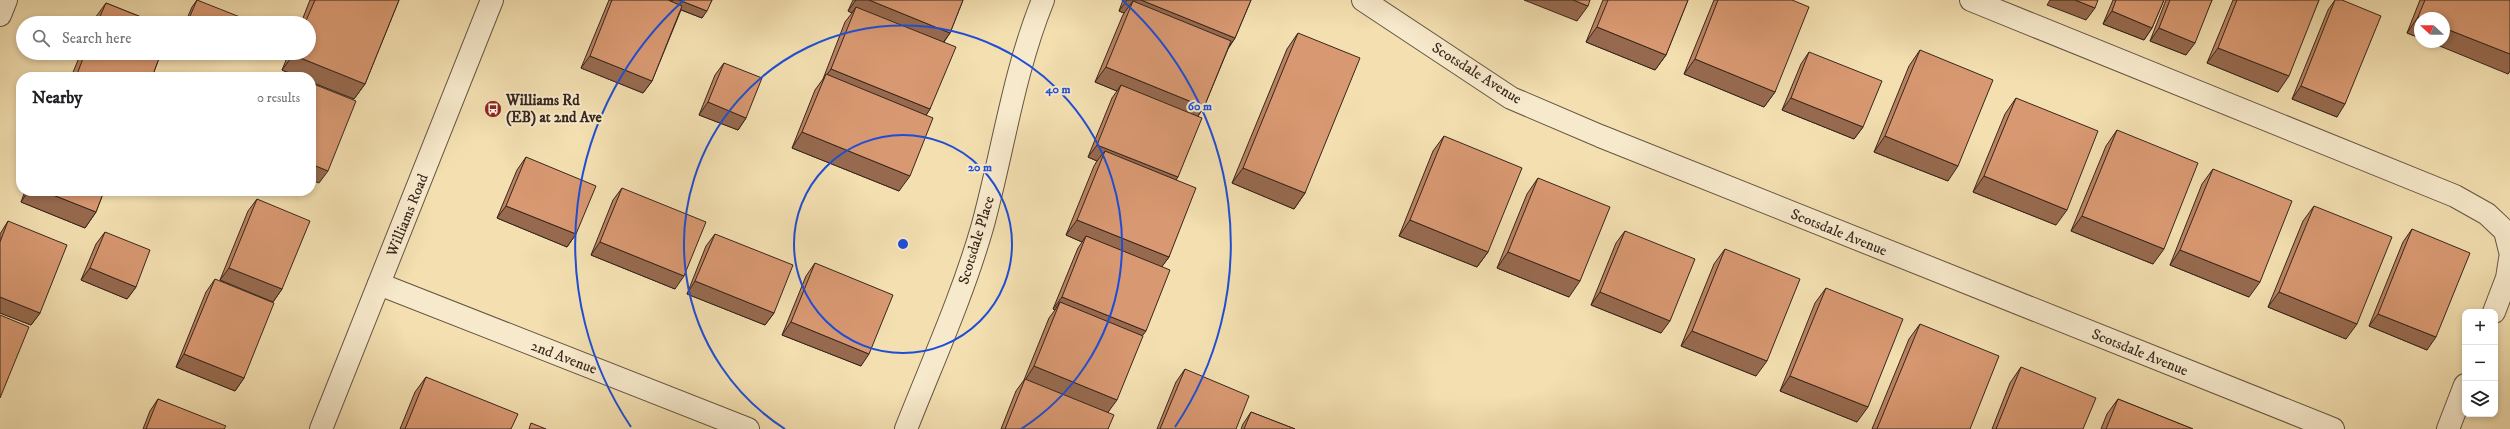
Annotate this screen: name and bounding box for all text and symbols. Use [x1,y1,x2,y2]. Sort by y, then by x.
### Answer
north arrow [2414,12,2450,48]
search box [16,16,316,60]
icon: search [30,27,52,49]
text: Search here [62,29,131,48]
street label: Scotsdale Avenue [1428,38,1525,109]
text: 40 m [1045,82,1070,97]
text: Nearby [32,87,82,109]
text: 0 results [257,90,300,106]
place label: Williams Rd (EB) at 2nd Ave [505,91,602,127]
bus stop icon: Williams Rd (EB) at 2nd Ave [483,99,503,119]
text: 60 m [1188,99,1212,114]
text: 20 m [968,160,992,175]
street label: Williams Road [382,171,433,260]
street label: Scotsdale Place [954,194,999,287]
street label: Scotsdale Avenue [1788,204,1890,260]
centre of rings [896,237,910,251]
map controls [2462,309,2498,417]
button: + [2462,309,2498,345]
street label: Scotsdale Avenue [2089,324,2191,380]
street label: 2nd Avenue [528,336,599,379]
button: − [2462,345,2498,381]
button: layers [2462,381,2498,417]

